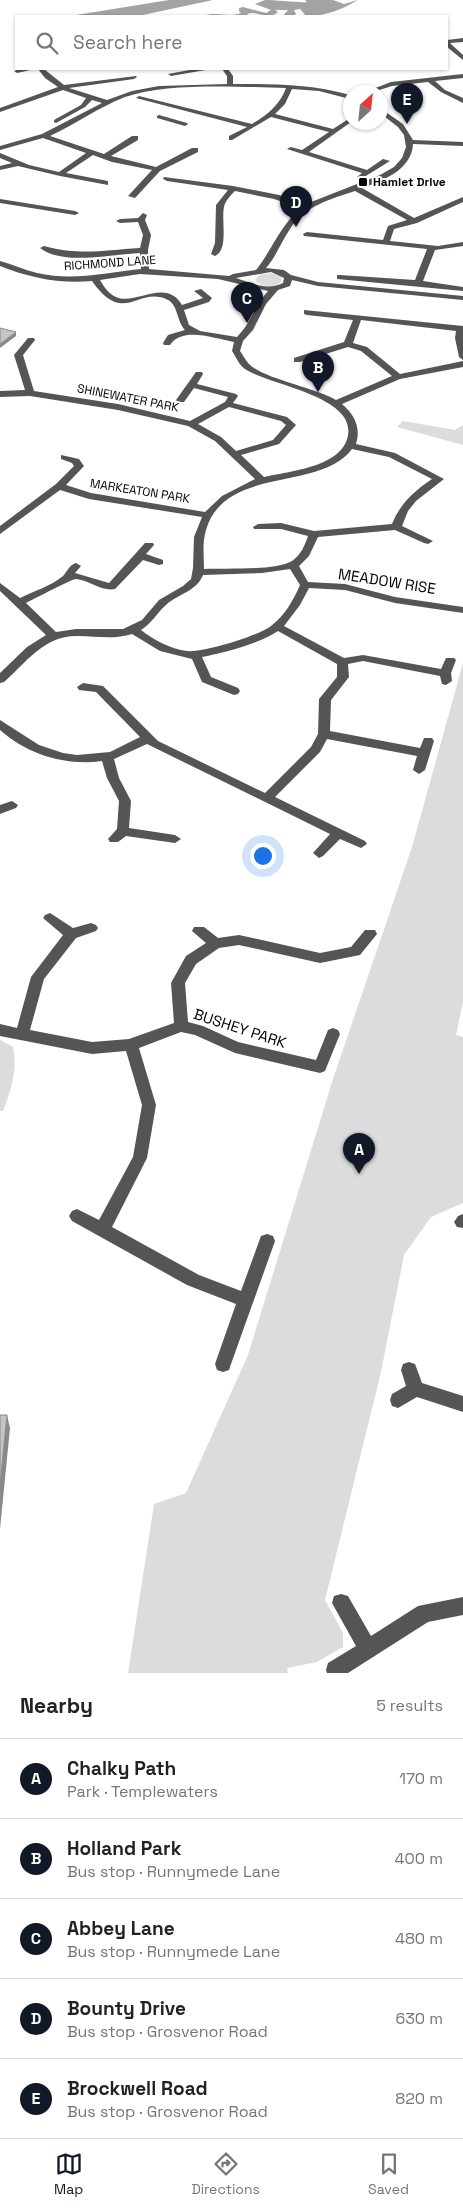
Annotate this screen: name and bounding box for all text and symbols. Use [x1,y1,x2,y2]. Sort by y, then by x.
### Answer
search box [15,15,448,70]
icon: search [33,29,61,57]
text: Search here [73,30,183,55]
pin: E [391,83,423,124]
north arrow [343,85,388,130]
place label: Hamlet Drive [373,174,446,190]
marker: Hamlet Drive [357,176,369,188]
pin: D [280,186,312,227]
street label: RICHMOND LANE [63,252,157,274]
pin: C [231,282,263,323]
pin: B [302,351,334,392]
street label: SHINEWATER PARK [76,380,181,416]
street label: MARKEATON PARK [89,475,192,507]
street label: MEADOW RISE [337,564,437,598]
your location [250,843,276,869]
street label: BUSHEY PARK [191,1004,289,1052]
pin: A [343,1133,375,1174]
text: Nearby [20,1692,93,1719]
text: 5 results [376,1695,443,1716]
text: Chalky Path [67,1756,176,1781]
text: A [31,1768,41,1789]
text: 170 m [399,1768,443,1789]
text: Park · Templewaters [67,1781,218,1802]
text: Holland Park [67,1836,181,1861]
text: B [31,1848,41,1869]
text: 400 m [395,1848,443,1869]
text: Bus stop · Runnymede Lane [67,1861,280,1882]
text: Abbey Lane [67,1916,175,1941]
text: C [31,1928,41,1949]
text: 480 m [395,1928,443,1949]
text: Bus stop · Runnymede Lane [67,1941,280,1962]
text: Bounty Drive [67,1996,186,2021]
text: D [31,2008,41,2029]
text: 630 m [395,2008,443,2029]
text: Bus stop · Grosvenor Road [67,2021,268,2042]
text: Brockwell Road [67,2076,208,2101]
text: E [32,2088,40,2109]
text: 820 m [395,2088,443,2109]
text: Bus stop · Grosvenor Road [67,2101,268,2122]
tab: Map [54,2150,83,2198]
tab: Directions [191,2150,260,2198]
tab: Saved [368,2150,409,2198]

